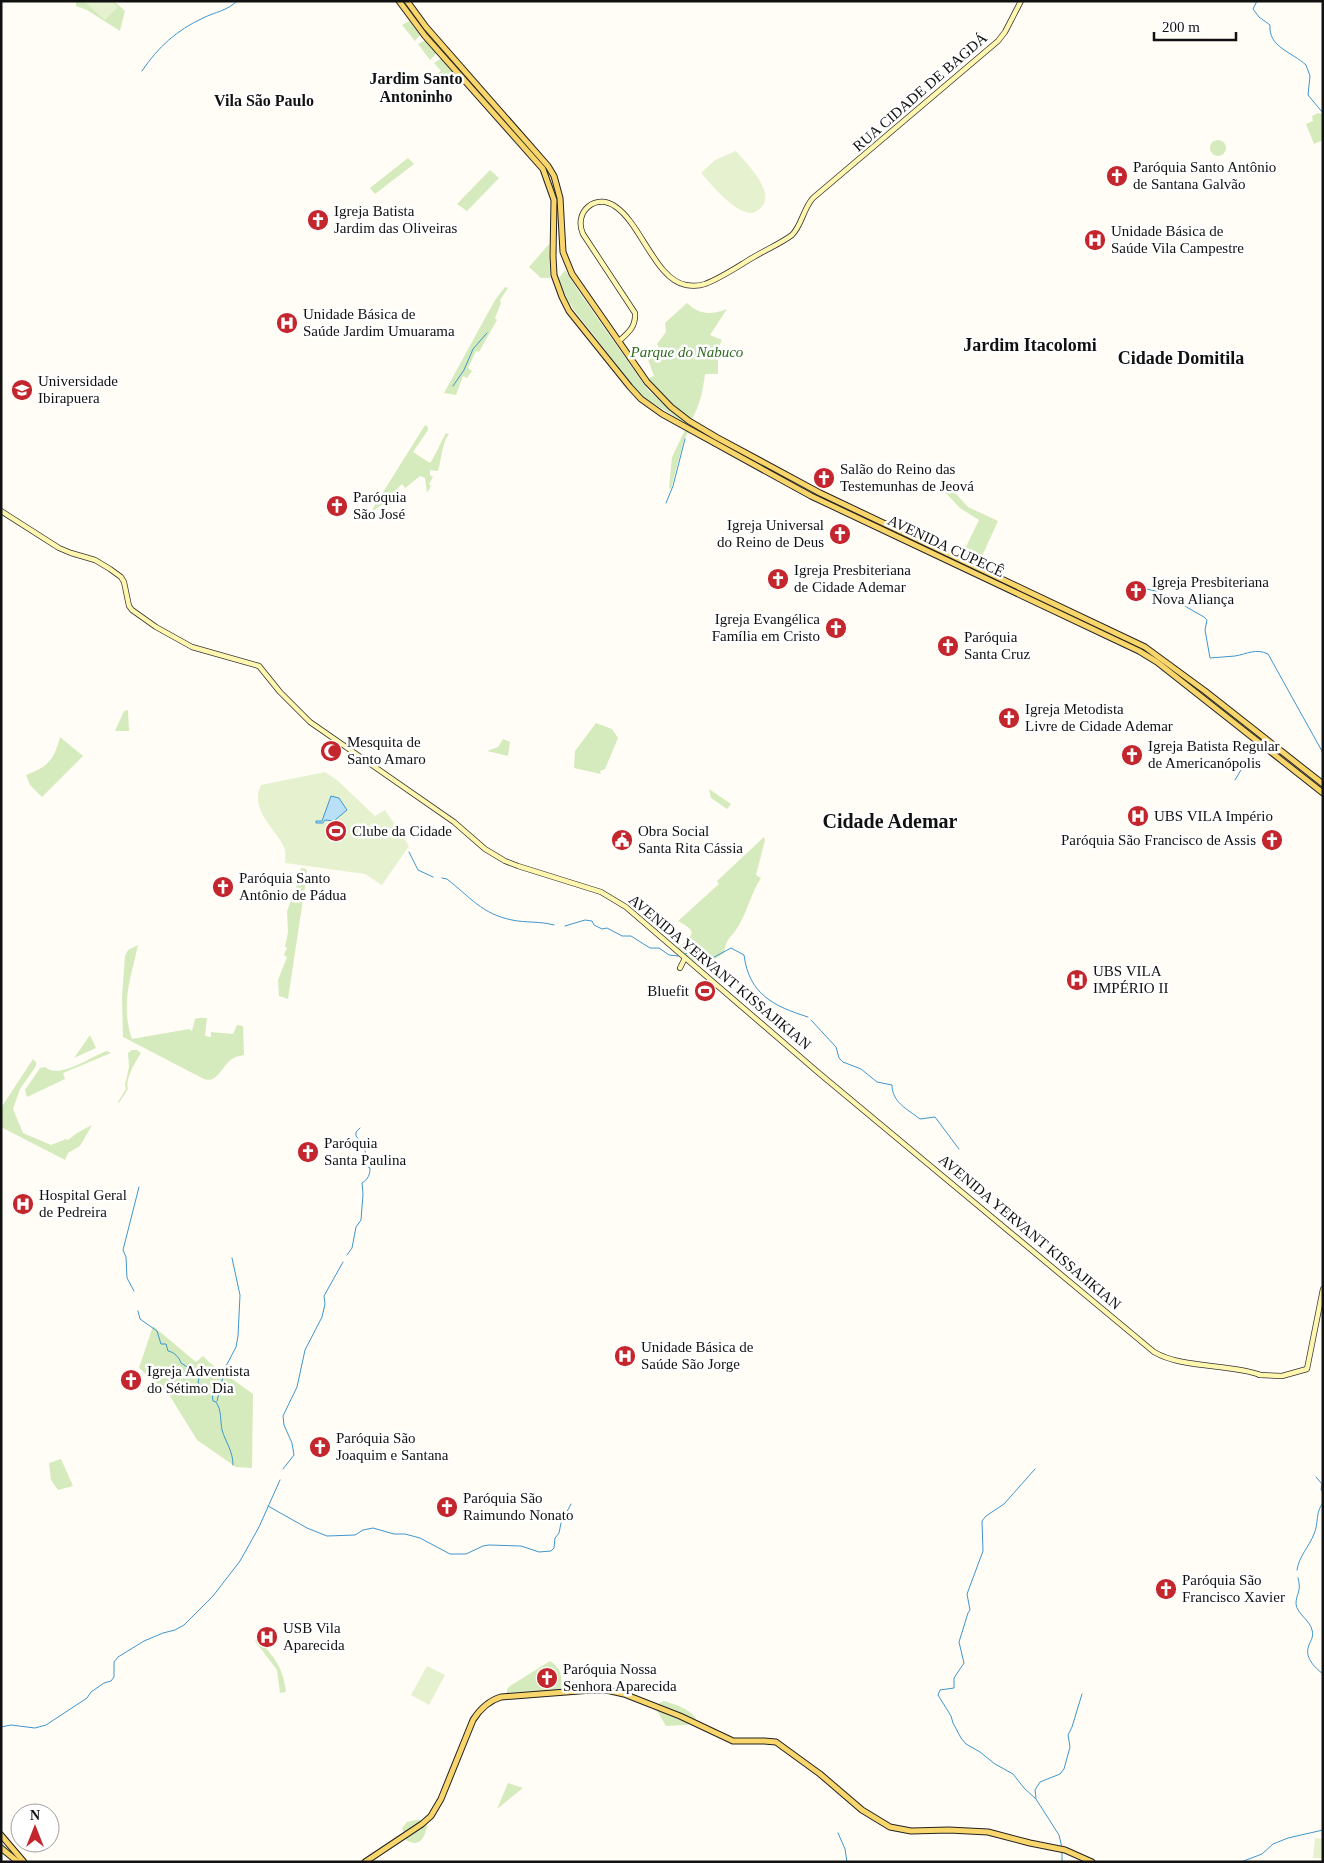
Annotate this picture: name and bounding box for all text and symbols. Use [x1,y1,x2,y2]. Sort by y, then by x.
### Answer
scale bar [1154,10,1236,42]
text: 200 m [1162,19,1200,35]
street label: RUA CIDADE DE BAGDÁ [850,29,990,154]
district label: Jardim Santo Antoninho [370,70,462,105]
district label: Vila São Paulo [214,92,314,109]
place label: Paróquia Santo Antônio de Santana Galvão [1133,159,1276,192]
church icon: Paróquia Santo Antônio de Santana Galvão [1105,164,1129,188]
place label: Igreja Batista Jardim das Oliveiras [334,203,457,236]
church icon: Igreja Batista Jardim das Oliveiras [306,208,330,232]
place label: Unidade Básica de Saúde Vila Campestre [1111,223,1244,256]
hospital icon: Unidade Básica de Saúde Vila Campestre [1083,228,1107,252]
place label: Unidade Básica de Saúde Jardim Umuarama [303,306,455,339]
hospital icon: Unidade Básica de Saúde Jardim Umuarama [275,311,299,335]
district label: Jardim Itacolomi [963,335,1097,355]
park label: Parque do Nabuco [630,344,744,360]
district label: Cidade Domitila [1118,348,1244,368]
place label: Universidade Ibirapuera [38,373,118,406]
school or university icon: Universidade Ibirapuera [10,378,34,402]
place label: Salão do Reino das Testemunhas de Jeová [840,461,974,494]
church icon: Salão do Reino das Testemunhas de Jeová [812,466,836,490]
place label: Paróquia São José [353,489,407,522]
church icon: Paróquia São José [325,494,349,518]
street label: AVENIDA CUPECÊ [885,512,1007,580]
place label: Igreja Universal do Reino de Deus [717,517,824,550]
church icon: Igreja Universal do Reino de Deus [828,522,852,546]
place label: Igreja Presbiteriana de Cidade Ademar [794,562,911,595]
church icon: Igreja Presbiteriana de Cidade Ademar [766,567,790,591]
place label: Igreja Presbiteriana Nova Aliança [1152,574,1269,607]
church icon: Igreja Presbiteriana Nova Aliança [1124,579,1148,603]
place label: Igreja Evangélica Família em Cristo [712,611,820,644]
church icon: Igreja Evangélica Família em Cristo [824,616,848,640]
place label: Paróquia Santa Cruz [964,629,1031,662]
church icon: Paróquia Santa Cruz [936,634,960,658]
place label: Igreja Metodista Livre de Cidade Ademar [1025,701,1173,734]
church icon: Igreja Metodista Livre de Cidade Ademar [997,706,1021,730]
place label: Mesquita de Santo Amaro [347,734,426,767]
place label: Igreja Batista Regular de Americanópolis [1148,738,1280,771]
mosque icon: Mesquita de Santo Amaro [319,739,343,763]
church icon: Igreja Batista Regular de Americanópolis [1120,743,1144,767]
hospital icon: UBS VILA Império [1126,804,1150,828]
place label: UBS VILA Império [1154,808,1273,824]
district label: Cidade Ademar [823,810,958,832]
sports icon: Clube da Cidade [324,819,348,843]
place label: Clube da Cidade [352,823,452,839]
place label: Obra Social Santa Rita Cássia [638,823,743,856]
public building icon: Obra Social Santa Rita Cássia [610,828,634,852]
church icon: Paróquia São Francisco de Assis [1260,828,1284,852]
place label: Paróquia São Francisco de Assis [1061,832,1256,848]
place label: Paróquia Santo Antônio de Pádua [239,870,347,903]
church icon: Paróquia Santo Antônio de Pádua [211,875,235,899]
street label: AVENIDA YERVANT KISSAJIKIAN [626,891,814,1053]
place label: UBS VILA IMPÉRIO II [1093,963,1168,996]
hospital icon: UBS VILA IMPÉRIO II [1065,968,1089,992]
sports icon: Bluefit [693,979,717,1003]
place label: Bluefit [647,983,690,999]
place label: Paróquia Santa Paulina [324,1135,406,1168]
church icon: Paróquia Santa Paulina [296,1140,320,1164]
street label: AVENIDA YERVANT KISSAJIKIAN [936,1151,1124,1313]
place label: Hospital Geral de Pedreira [39,1187,127,1220]
hospital icon: Hospital Geral de Pedreira [11,1192,35,1216]
place label: Unidade Básica de Saúde São Jorge [641,1339,754,1372]
hospital icon: Unidade Básica de Saúde São Jorge [613,1344,637,1368]
place label: Igreja Adventista do Sétimo Dia [147,1363,250,1396]
church icon: Igreja Adventista do Sétimo Dia [119,1368,143,1392]
place label: Paróquia São Joaquim e Santana [336,1430,449,1463]
church icon: Paróquia São Joaquim e Santana [308,1435,332,1459]
place label: Paróquia São Raimundo Nonato [463,1490,573,1523]
church icon: Paróquia São Raimundo Nonato [435,1495,459,1519]
place label: Paróquia São Francisco Xavier [1182,1572,1285,1605]
church icon: Paróquia São Francisco Xavier [1154,1577,1178,1601]
place label: USB Vila Aparecida [283,1620,345,1653]
hospital icon: USB Vila Aparecida [255,1625,279,1649]
place label: Paróquia Nossa Senhora Aparecida [563,1661,677,1694]
church icon: Paróquia Nossa Senhora Aparecida [535,1666,559,1690]
north arrow [10,1803,60,1853]
text: N [30,1808,40,1823]

